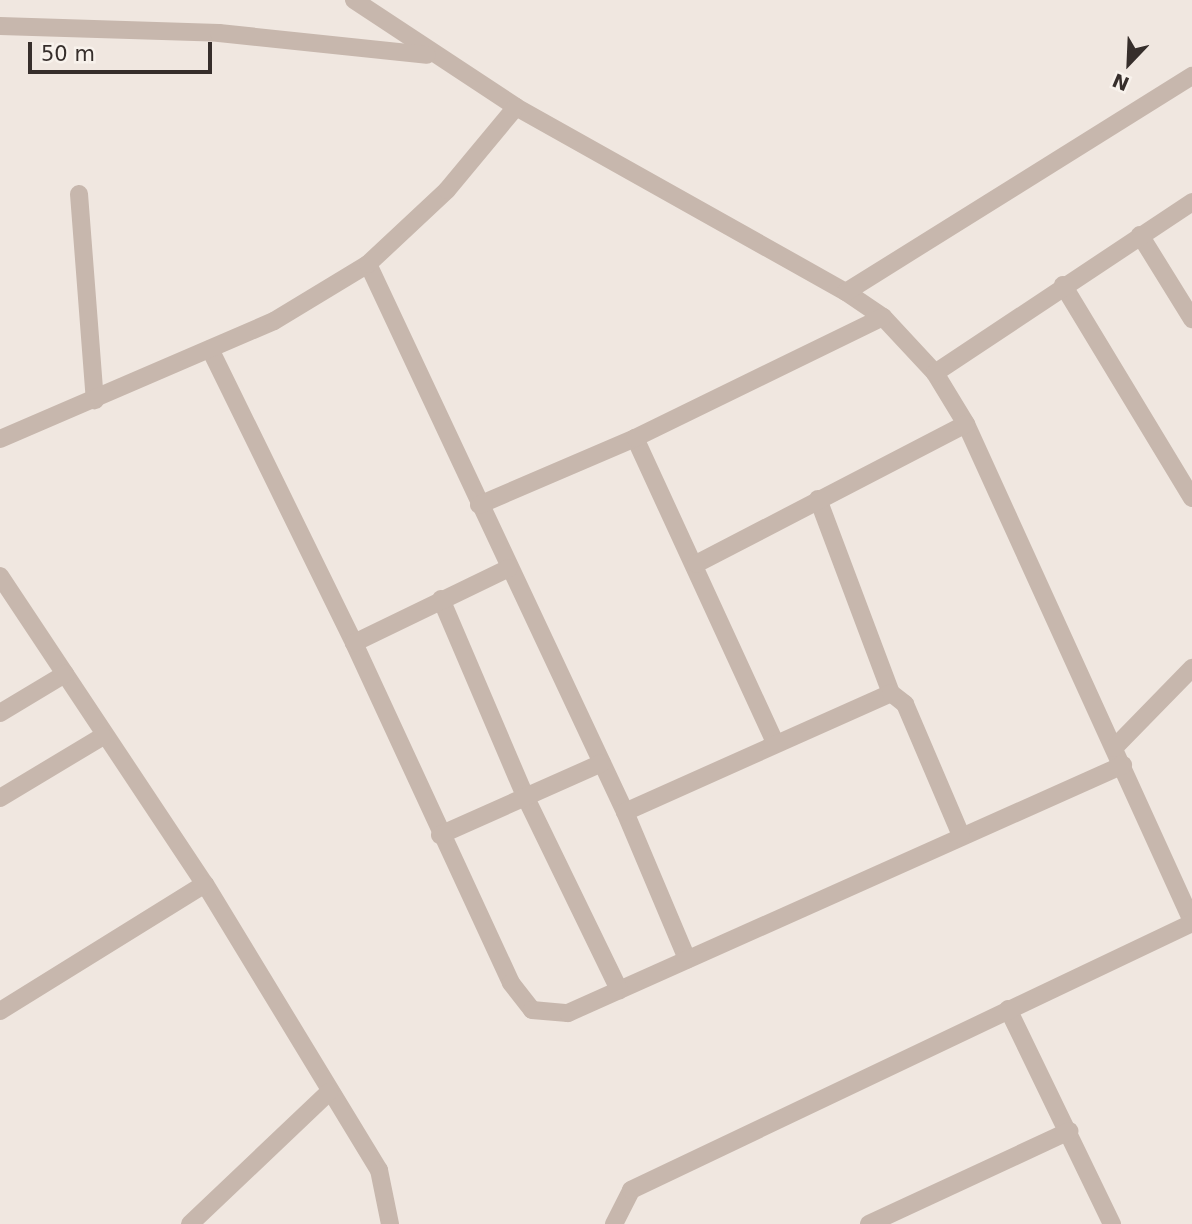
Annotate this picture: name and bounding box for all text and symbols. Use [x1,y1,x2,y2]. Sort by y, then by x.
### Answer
scale bar [32,28,215,72]
north arrow [1094,28,1164,98]
text: 50 m [41,42,95,66]
text: N [1109,69,1132,96]

